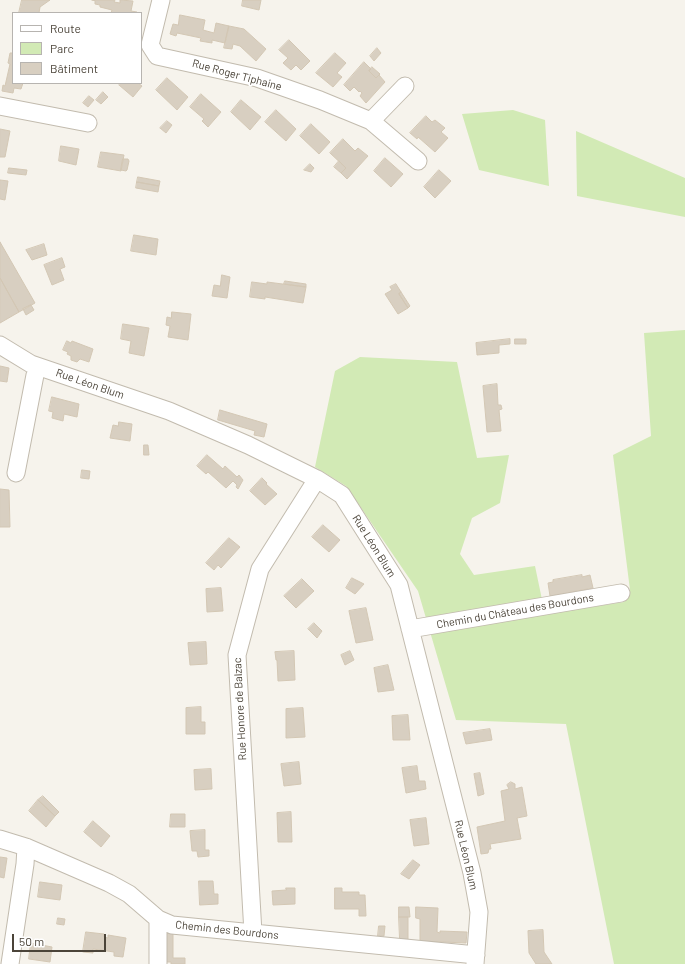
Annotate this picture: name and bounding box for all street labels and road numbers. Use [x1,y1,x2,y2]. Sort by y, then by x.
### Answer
street label: Rue Roger Tiphaine [191,57,283,93]
street label: Rue Léon Blum [54,366,126,402]
street label: Rue Léon Blum [349,512,399,580]
street label: Chemin du Château des Bourdons [435,591,595,631]
street label: Rue Honore de Balzac [231,657,249,761]
street label: Rue Léon Blum [452,819,480,891]
street label: Chemin des Bourdons [175,918,279,942]

